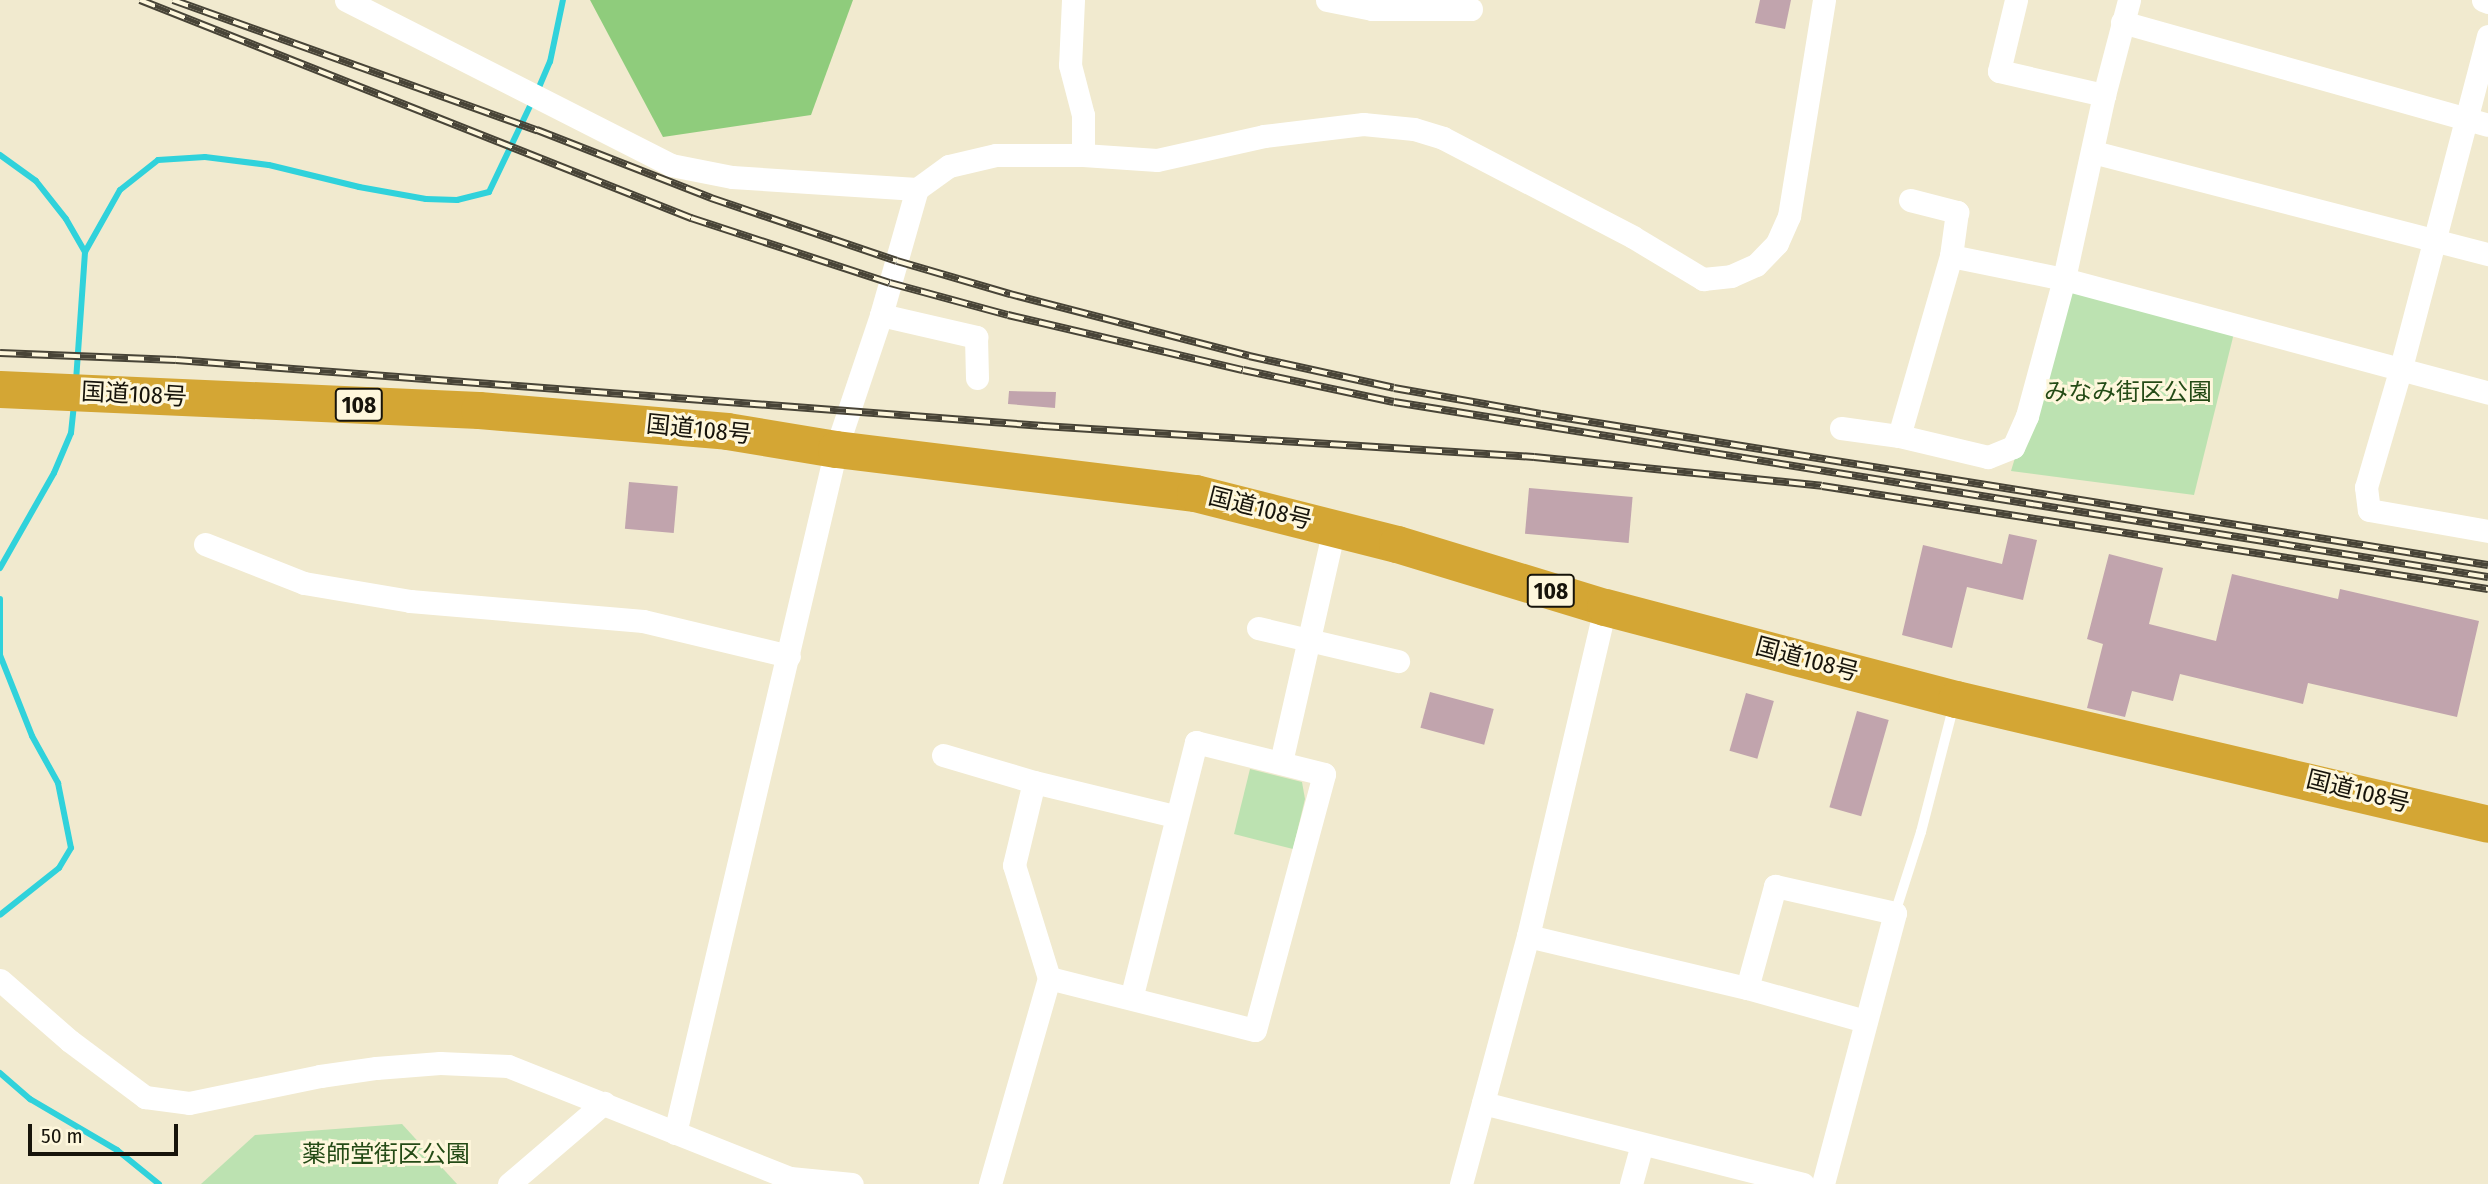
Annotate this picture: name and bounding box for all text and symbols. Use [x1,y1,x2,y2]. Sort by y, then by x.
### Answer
street label: 国道108号 [80,378,188,412]
park label: みなみ街区公園 [2044,379,2212,407]
road number: 108 [334,386,384,424]
street label: 国道108号 [645,410,753,450]
street label: 国道108号 [1205,482,1315,536]
road number: 108 [1526,572,1576,610]
street label: 国道108号 [1752,632,1862,688]
street label: 国道108号 [2303,765,2413,819]
scale bar [32,1110,182,1154]
text: 50 m [41,1123,83,1149]
park label: 薬師堂街区公園 [302,1141,470,1169]

